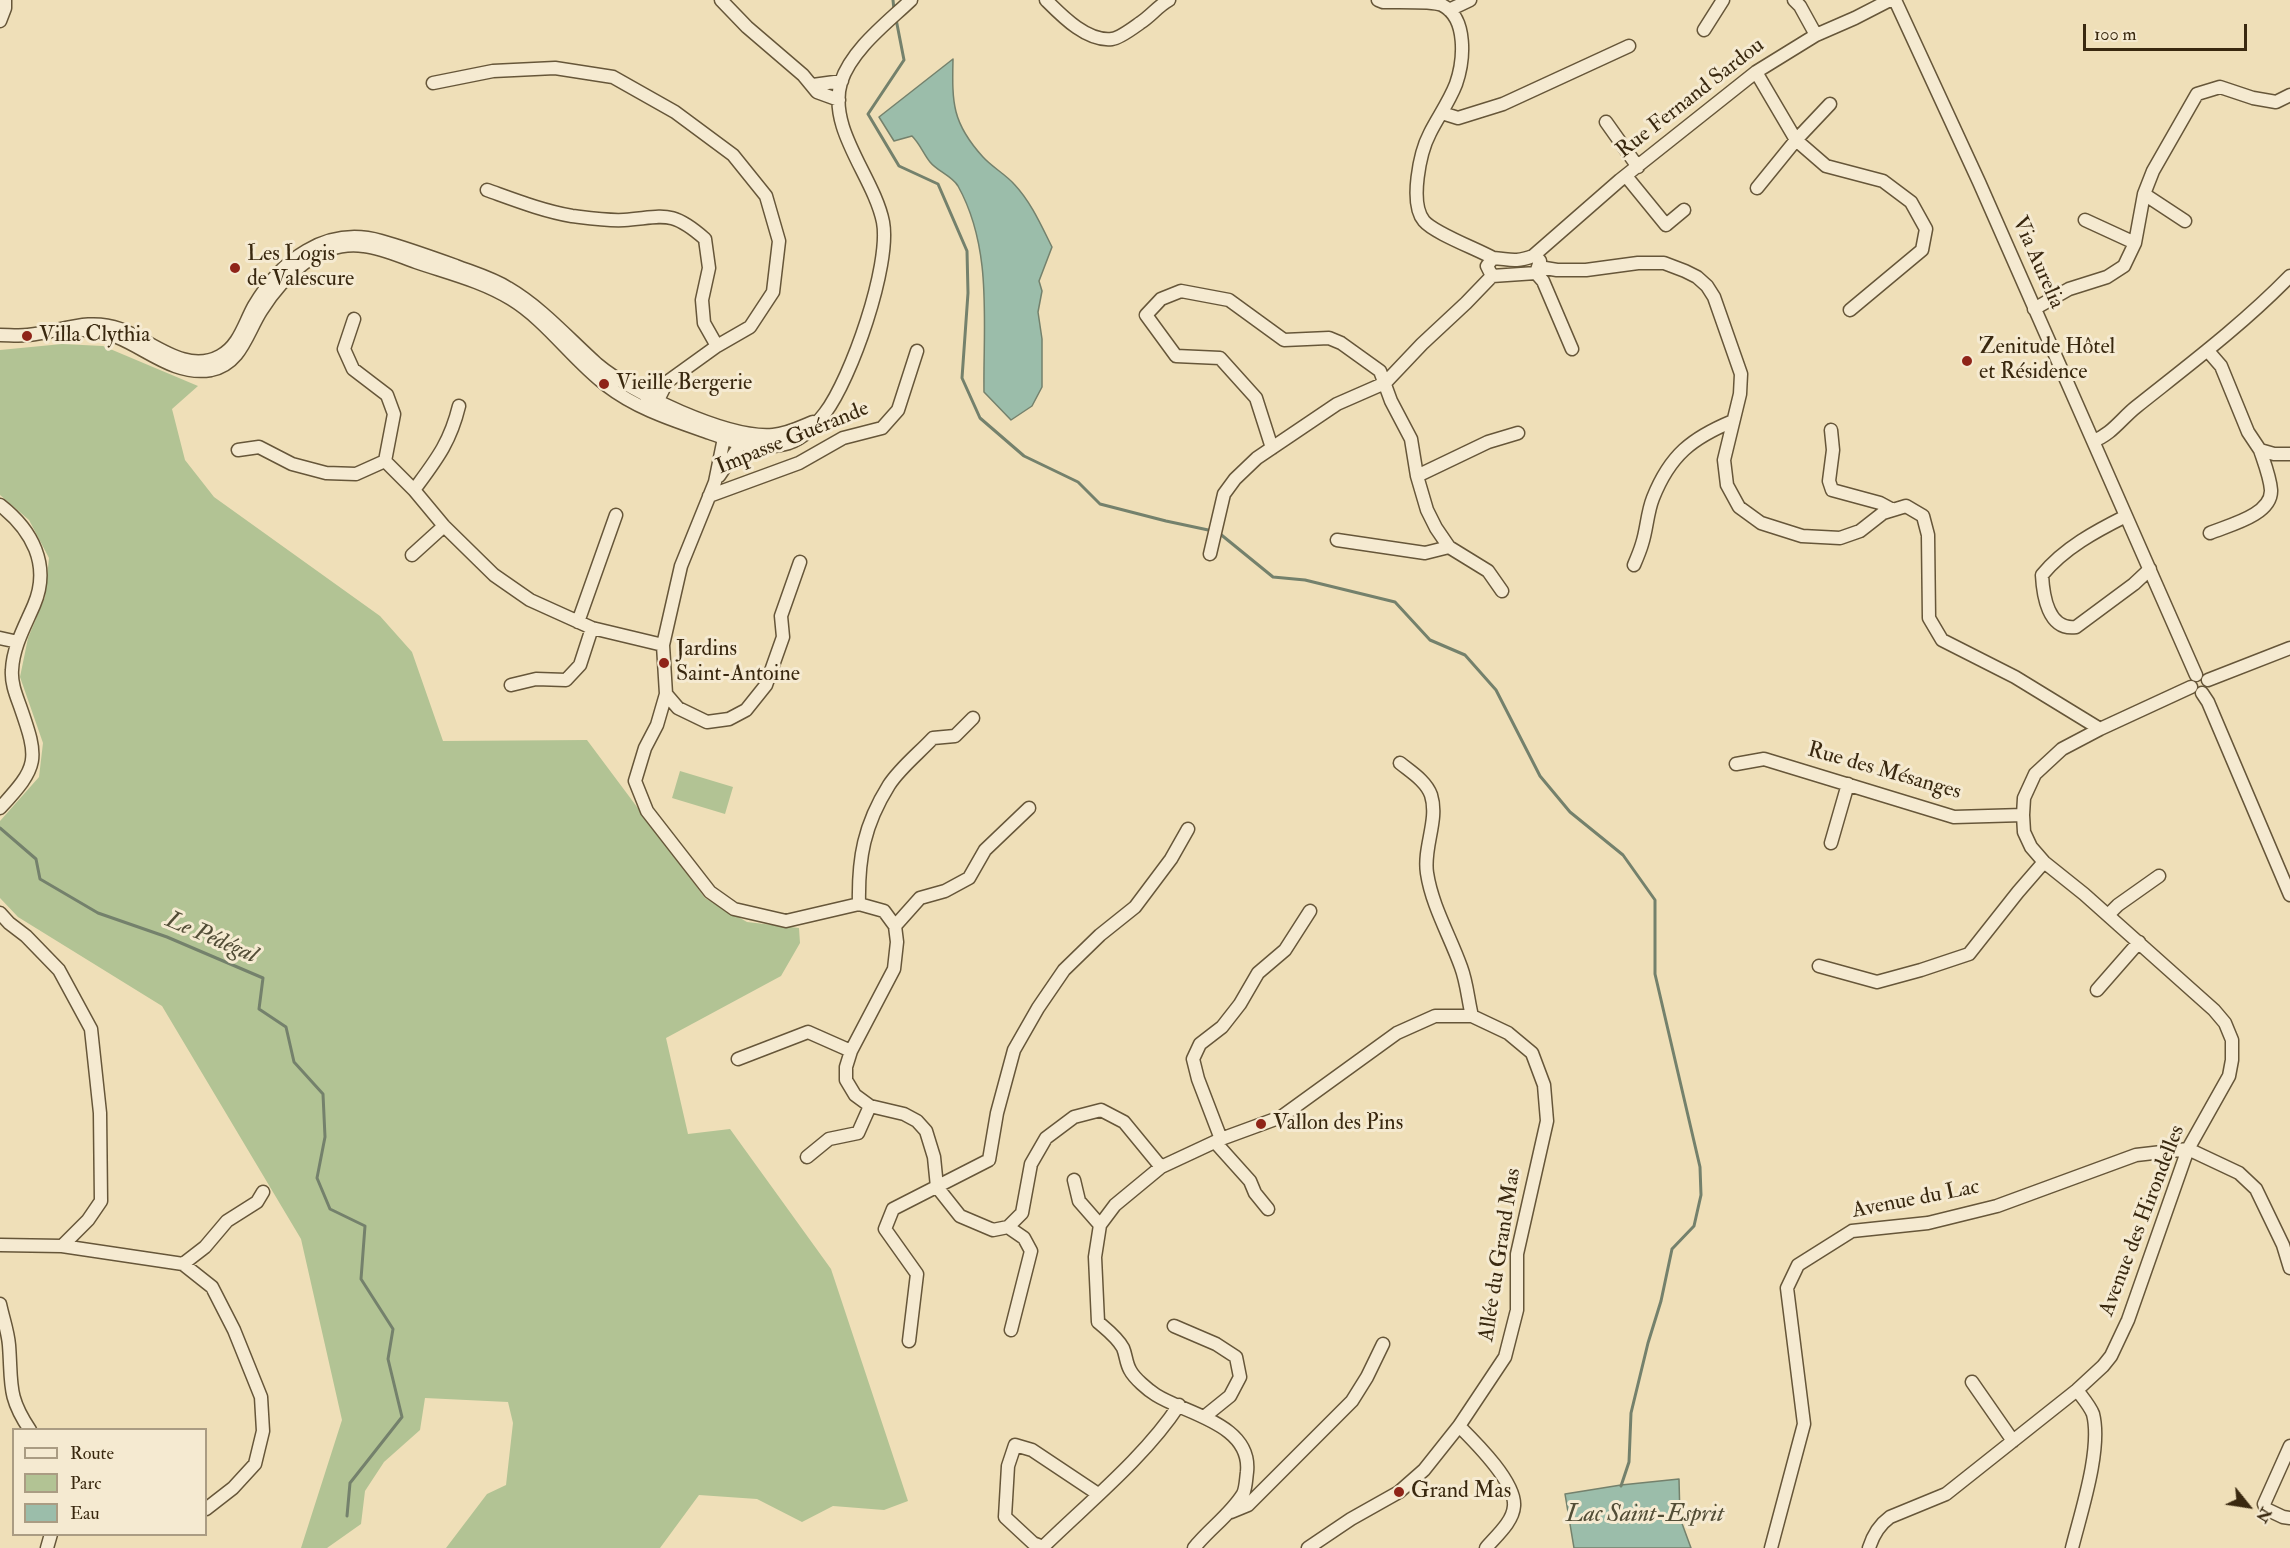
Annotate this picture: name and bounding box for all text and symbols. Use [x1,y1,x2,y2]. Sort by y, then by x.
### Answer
scale bar [2086,12,2250,50]
text: 100 m [2094,23,2137,46]
street label: Rue Fernand Sardou [1612,33,1770,165]
street label: Via Aurelia [2005,213,2069,313]
place label: Les Logis de Valescure [247,242,354,294]
marker: Les Logis de Valescure [228,261,242,275]
place label: Villa Clythia [39,323,150,349]
marker: Villa Clythia [20,329,34,343]
place label: Zenitude Hôtel et Résidence [1979,335,2115,386]
marker: Zenitude Hôtel et Résidence [1960,354,1974,368]
place label: Vieille Bergerie [616,371,752,397]
marker: Vieille Bergerie [597,377,611,391]
street label: Impasse Guérande [713,396,873,482]
place label: Jardins Saint-Antoine [676,637,800,688]
marker: Jardins Saint-Antoine [657,656,671,670]
street label: Rue des Mésanges [1804,737,1964,807]
water label: Le Pédégal [161,907,261,971]
place label: Vallon des Pins [1273,1111,1403,1137]
marker: Vallon des Pins [1254,1117,1268,1131]
street label: Avenue des Hirondelles [2094,1122,2192,1320]
street label: Allée du Grand Mas [1474,1166,1528,1344]
street label: Avenue du Lac [1850,1175,1982,1225]
legend [12,1428,207,1536]
text: Route [70,1442,114,1465]
text: Parc [70,1472,101,1495]
north arrow [2218,1476,2278,1536]
place label: Grand Mas [1411,1479,1511,1505]
marker: Grand Mas [1392,1485,1406,1499]
text: Eau [70,1502,100,1525]
water label: Lac Saint-Esprit [1566,1502,1724,1530]
text: N [2251,1504,2276,1526]

